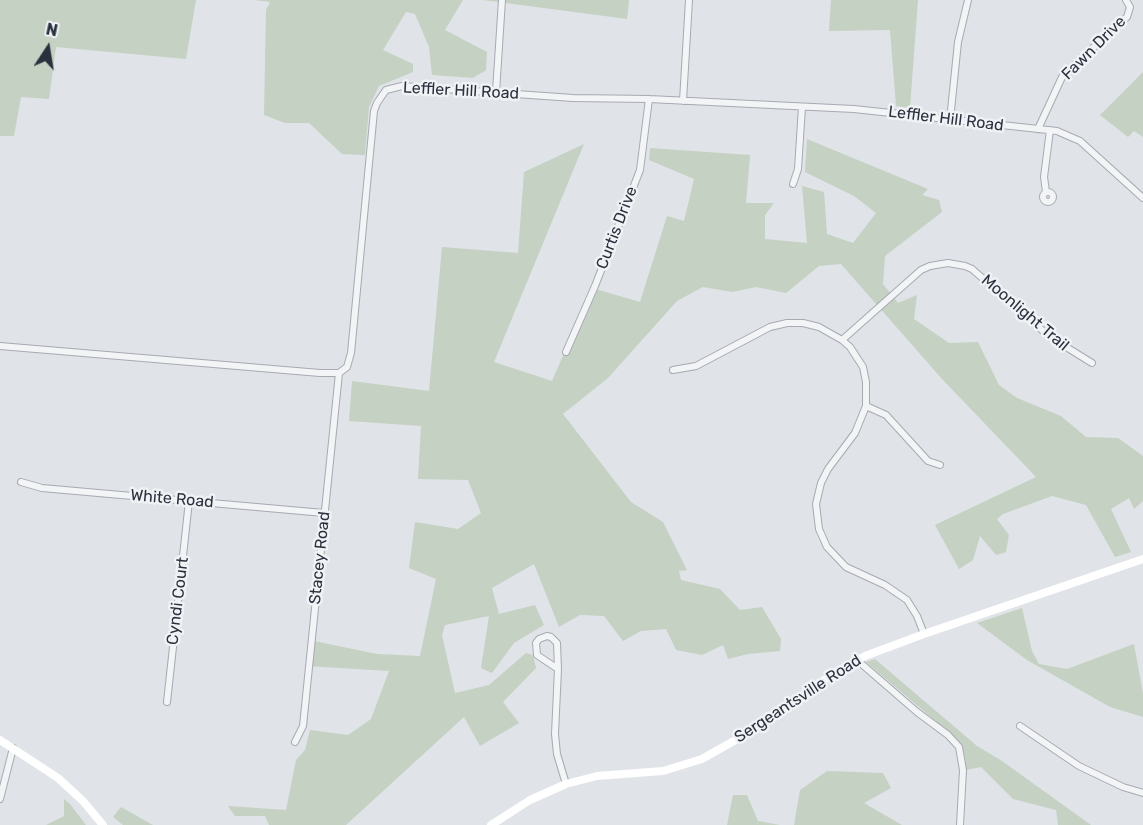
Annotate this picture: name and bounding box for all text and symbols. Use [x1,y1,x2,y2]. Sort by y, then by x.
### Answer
street label: Fawn Drive [1058,12,1130,84]
north arrow [18,18,78,78]
text: N [44,19,59,40]
street label: Leffler Hill Road [403,78,519,104]
street label: Leffler Hill Road [887,102,1005,136]
street label: Curtis Drive [592,184,642,272]
street label: Moonlight Trail [977,271,1073,355]
street label: White Road [130,486,214,512]
street label: Stacey Road [306,511,334,605]
street label: Cyndi Court [163,556,193,646]
street label: Sergeantsville Road [731,651,865,747]

